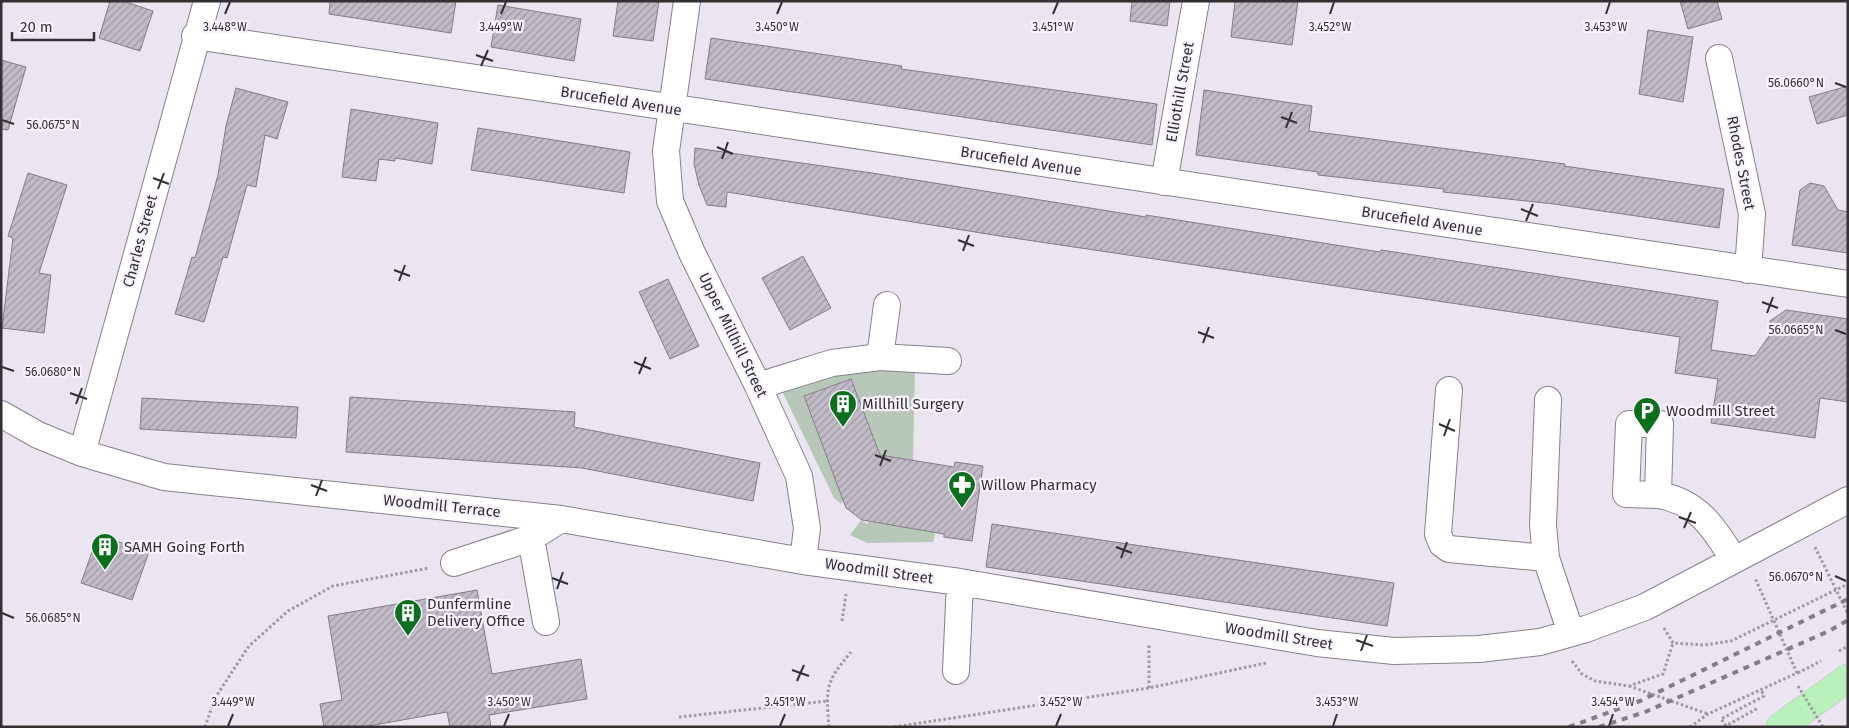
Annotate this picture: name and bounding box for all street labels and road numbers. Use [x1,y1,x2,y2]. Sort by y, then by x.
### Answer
street label: Elliothill Street [1162,40,1198,144]
street label: Brucefield Avenue [559,83,683,119]
street label: Rhodes Street [1723,114,1759,212]
street label: Brucefield Avenue [959,143,1083,179]
street label: Charles Street [119,192,161,289]
street label: Brucefield Avenue [1360,203,1484,239]
street label: Upper Millhill Street [695,270,771,401]
street label: Woodmill Terrace [382,491,502,521]
street label: Woodmill Street [824,554,935,588]
street label: Woodmill Street [1224,619,1335,654]

